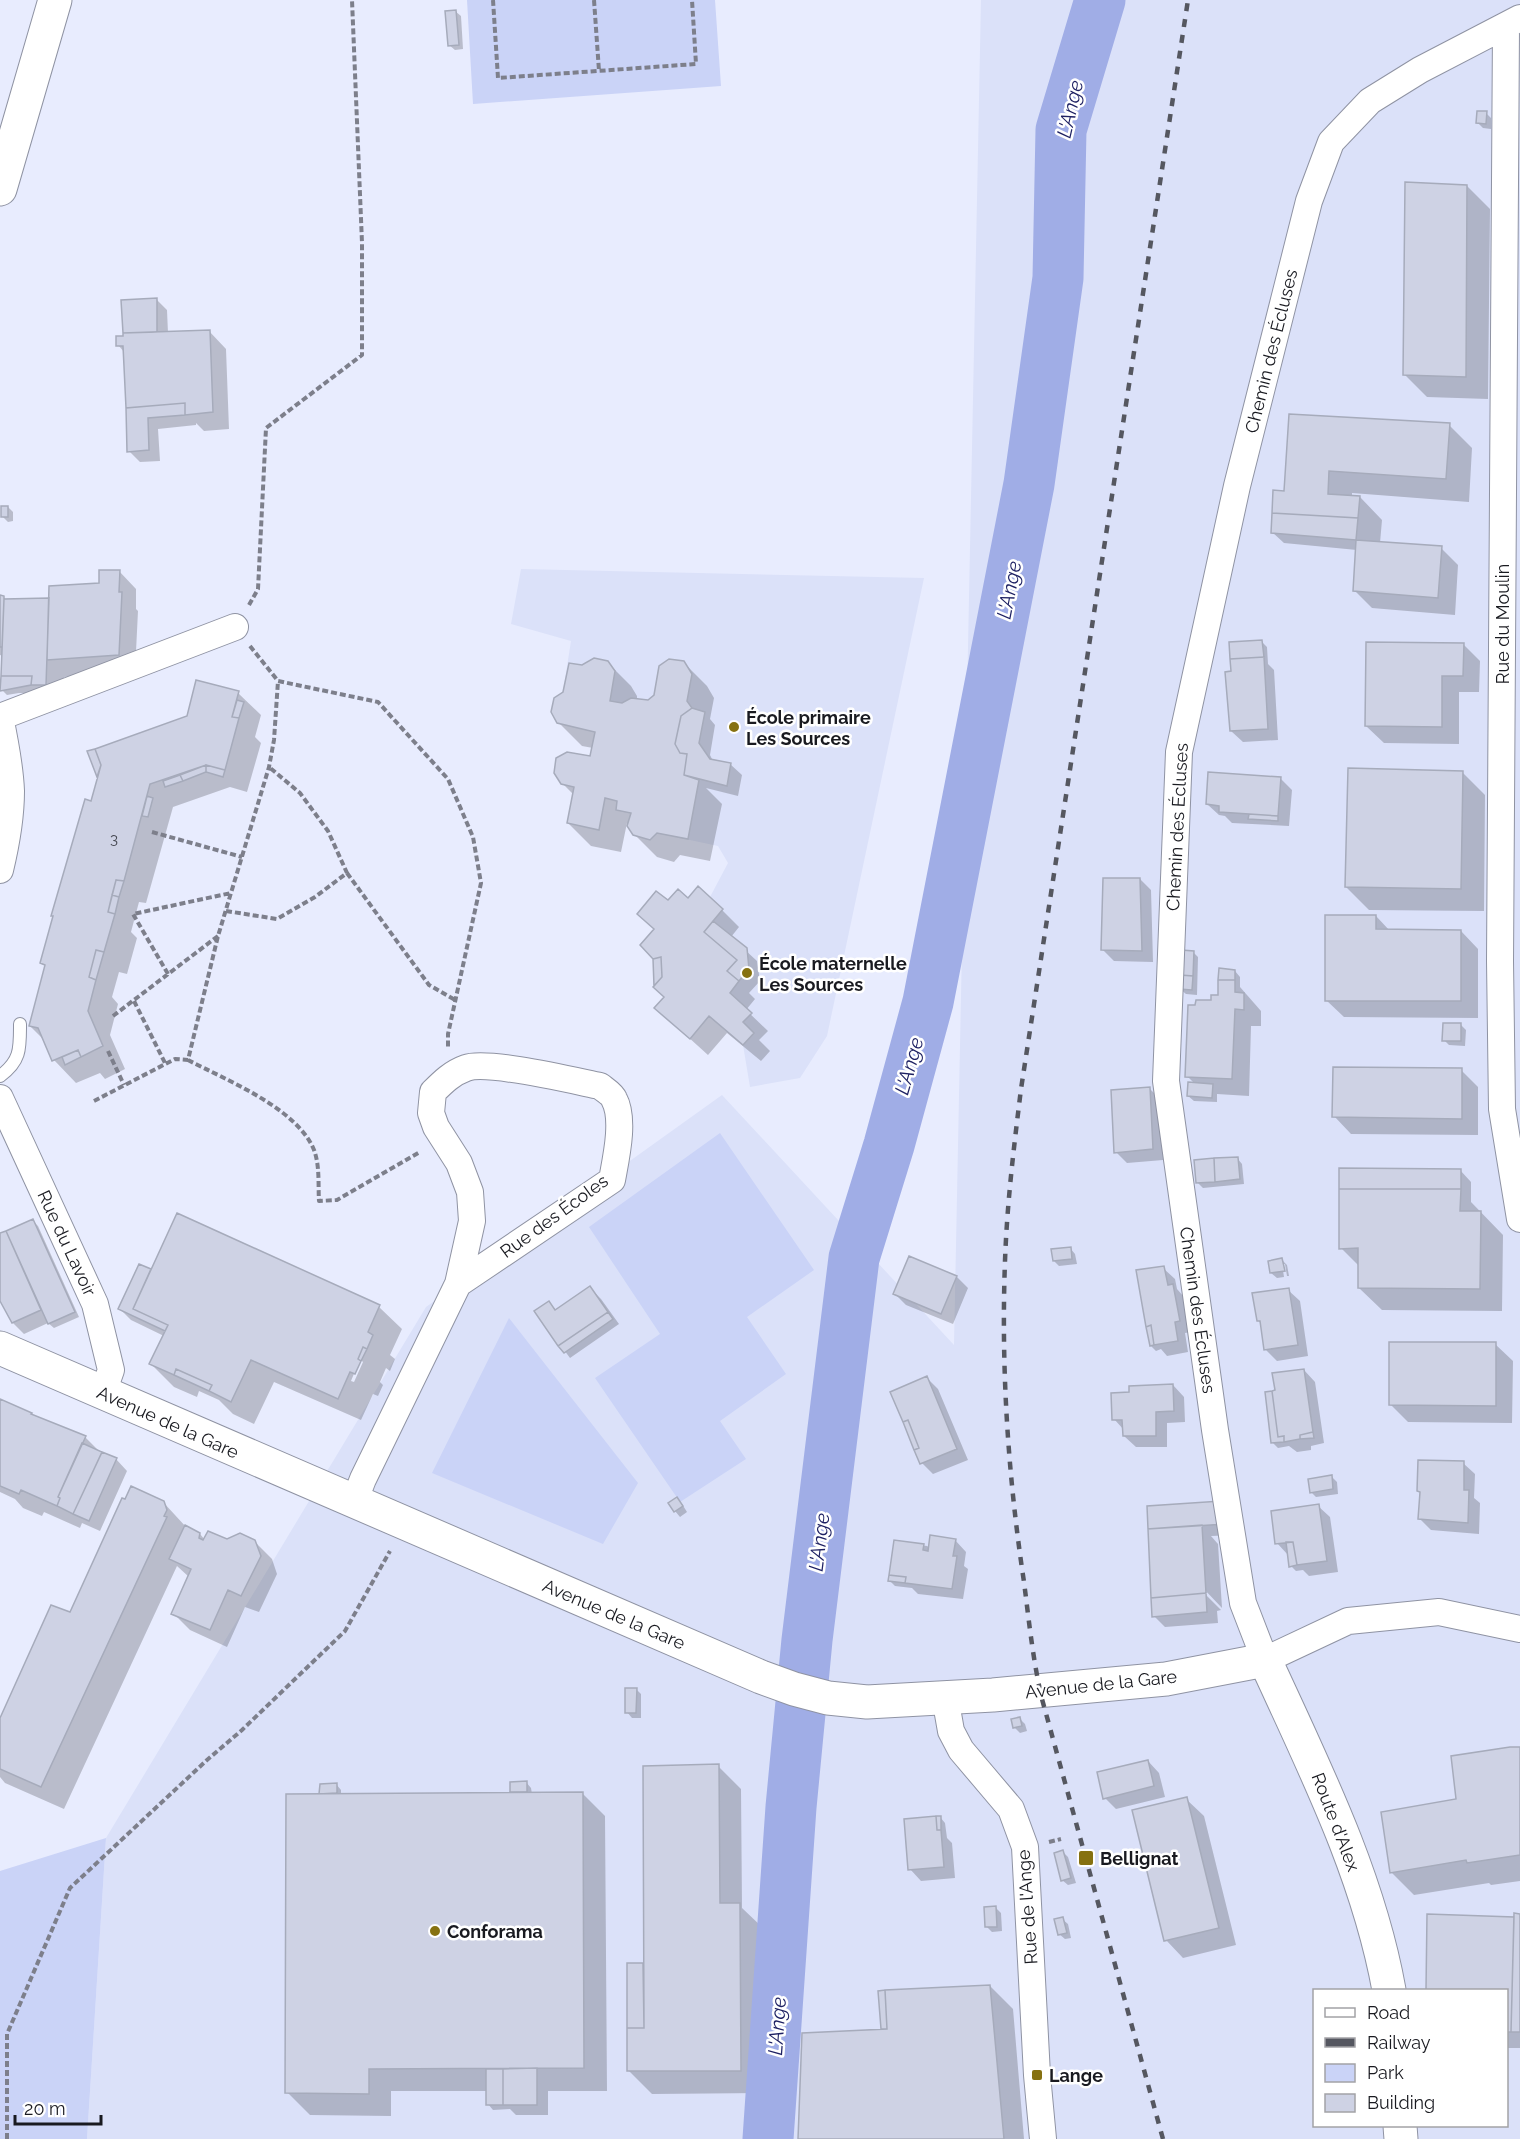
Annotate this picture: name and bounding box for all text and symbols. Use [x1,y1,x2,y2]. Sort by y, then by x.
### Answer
water label: L'Ange [1052,78,1088,140]
street label: Chemin des Écluses [1240,266,1302,435]
water label: L'Ange [992,559,1026,621]
street label: Rue du Moulin [1492,564,1513,684]
place label: École primaire Les Sources [746,707,871,749]
marker: École primaire Les Sources [727,720,741,734]
street label: Chemin des Écluses [1161,742,1192,911]
house number: 3 [110,830,118,848]
place label: École maternelle Les Sources [759,953,907,995]
marker: École maternelle Les Sources [740,966,754,980]
water label: L'Ange [889,1034,929,1097]
street label: Rue des Écoles [496,1169,612,1262]
street label: Rue du Lavoir [33,1187,101,1300]
street label: Chemin des Écluses [1176,1225,1221,1395]
street label: Avenue de la Gare [94,1381,242,1463]
water label: L'Ange [804,1511,835,1573]
street label: Avenue de la Gare [540,1575,689,1654]
street label: Avenue de la Gare [1024,1666,1178,1702]
street label: Route d'Alex [1308,1770,1364,1874]
street label: Rue de l'Ange [1012,1848,1041,1965]
place label: Bellignat [1100,1848,1179,1869]
marker: Bellignat [1077,1849,1095,1867]
place label: Conforama [447,1921,543,1942]
marker: Conforama [428,1924,442,1938]
legend [1313,1989,1508,2127]
water label: L'Ange [763,1996,791,2056]
text: Road [1367,2002,1410,2023]
text: Railway [1367,2032,1431,2053]
text: Park [1367,2062,1404,2083]
place label: Lange [1049,2065,1103,2086]
marker: Lange [1030,2068,1044,2082]
scale bar [15,2088,100,2126]
text: Building [1367,2092,1435,2113]
text: 20 m [24,2098,66,2119]

